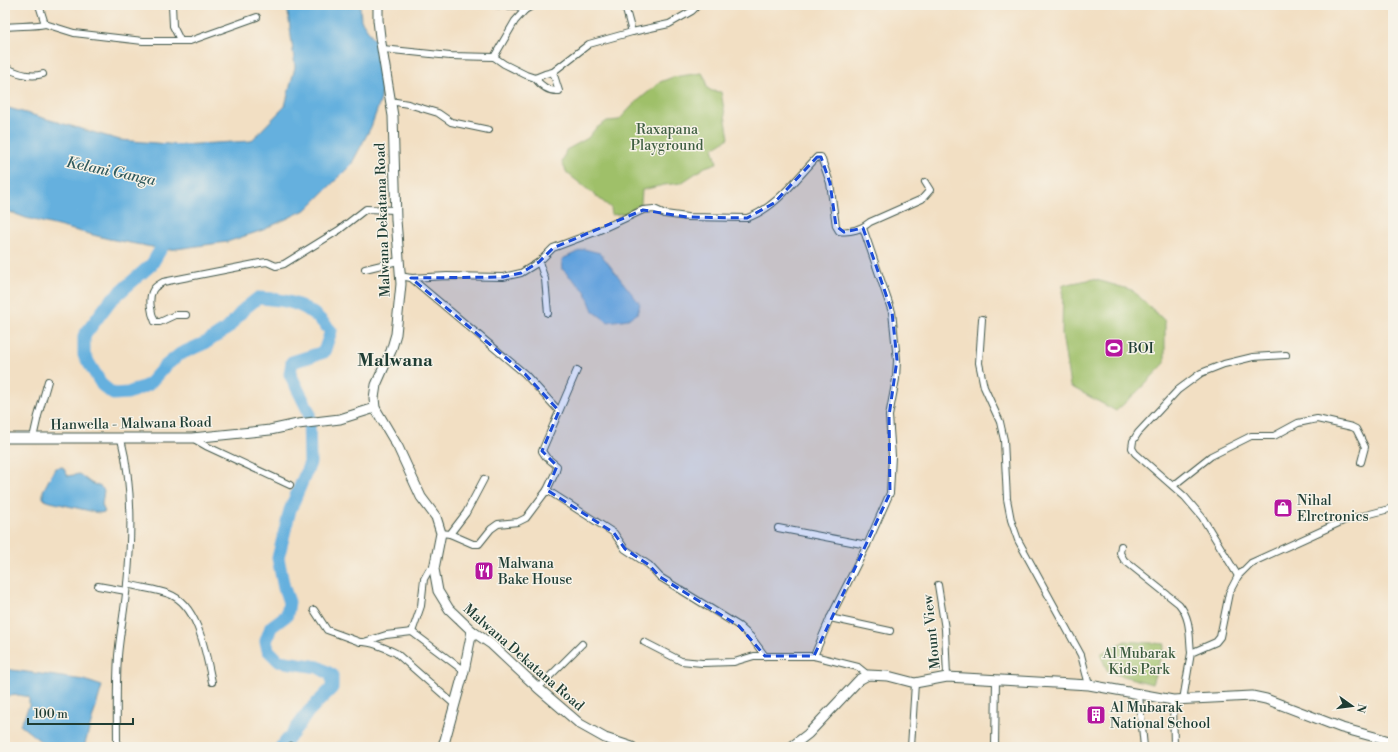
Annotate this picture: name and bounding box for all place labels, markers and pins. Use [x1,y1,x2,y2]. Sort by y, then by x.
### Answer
sports icon: BOI [1103,337,1125,359]
place label: BOI [1127,340,1155,358]
place label: Nihal Elrctronics [1297,492,1369,526]
shop icon: Nihal Elrctronics [1272,497,1294,519]
place label: Malwana Bake House [497,555,572,589]
restaurant icon: Malwana Bake House [473,560,495,582]
place label: Al Mubarak National School [1109,699,1210,733]
building icon: Al Mubarak National School [1085,704,1107,726]

